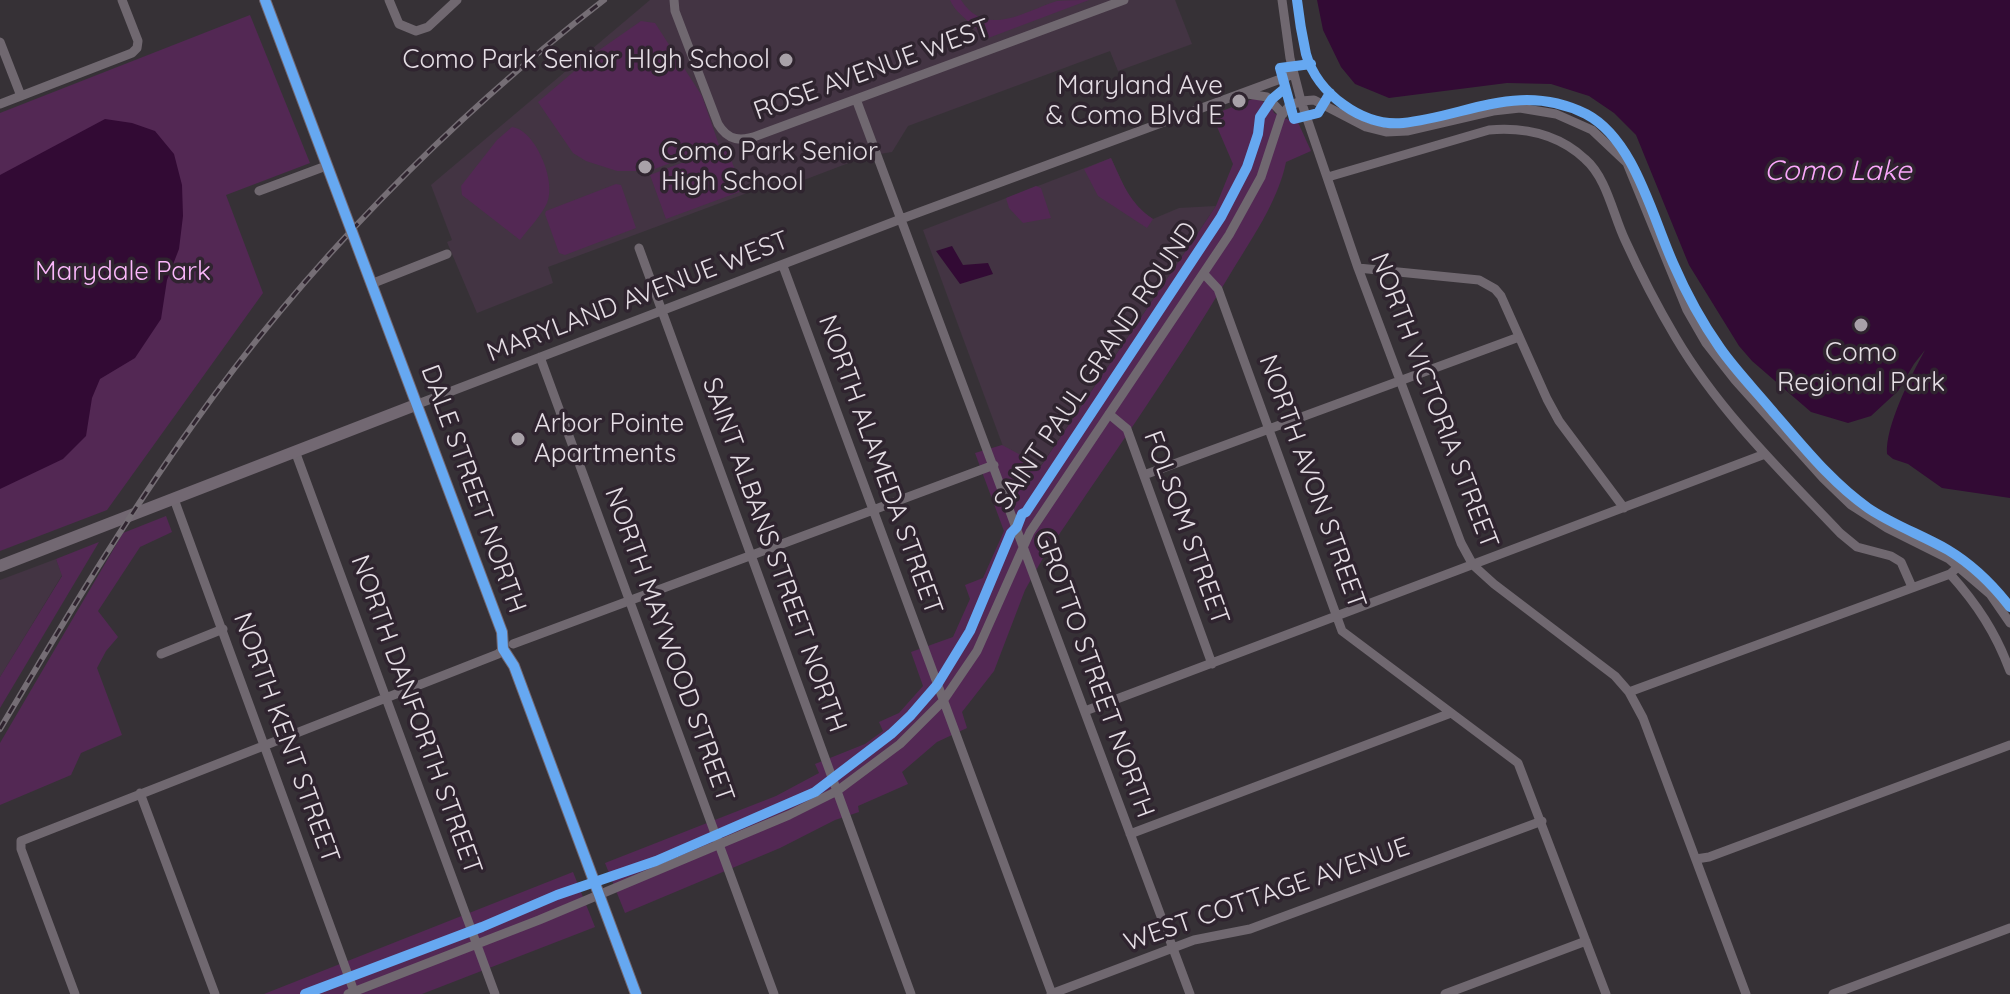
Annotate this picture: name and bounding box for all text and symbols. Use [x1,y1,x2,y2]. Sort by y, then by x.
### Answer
street label: ROSE AVENUE WEST [749,13,995,127]
place label: Como Park Senior HIgh School [402,44,770,76]
marker: Como Park Senior HIgh School [777,51,795,69]
place label: Maryland Ave & Como Blvd E [1046,70,1223,132]
marker: Maryland Ave & Como Blvd E [1230,92,1248,110]
place label: Como Park Senior High School [661,136,878,198]
water label: Como Lake [1764,155,1912,189]
marker: Como Park Senior High School [636,158,654,176]
street label: SAINT PAUL GRAND ROUND [988,216,1204,516]
street label: MARYLAND AVENUE WEST [482,225,794,369]
street label: NORTH VICTORIA STREET [1363,249,1505,553]
park label: Marydale Park [35,256,211,288]
street label: NORTH ALAMEDA STREET [811,311,949,619]
marker: Como Regional Park [1852,316,1870,334]
place label: Como Regional Park [1777,337,1945,398]
street label: NORTH AVON STREET [1252,351,1372,613]
street label: DALE STREET NORTH [414,361,532,617]
street label: SAINT ALBANS STREET NORTH [695,373,853,737]
place label: Arbor Pointe Apartments [534,408,684,470]
street label: FOLSOM STREET [1136,427,1236,629]
marker: Arbor Pointe Apartments [509,430,527,448]
street label: NORTH MAYWOOD STREET [597,483,741,807]
street label: GROTTO STREET NORTH [1027,526,1161,822]
street label: NORTH DANFORTH STREET [344,551,488,879]
street label: NORTH KENT STREET [226,608,346,868]
street label: WEST COTTAGE AVENUE [1120,831,1414,959]

